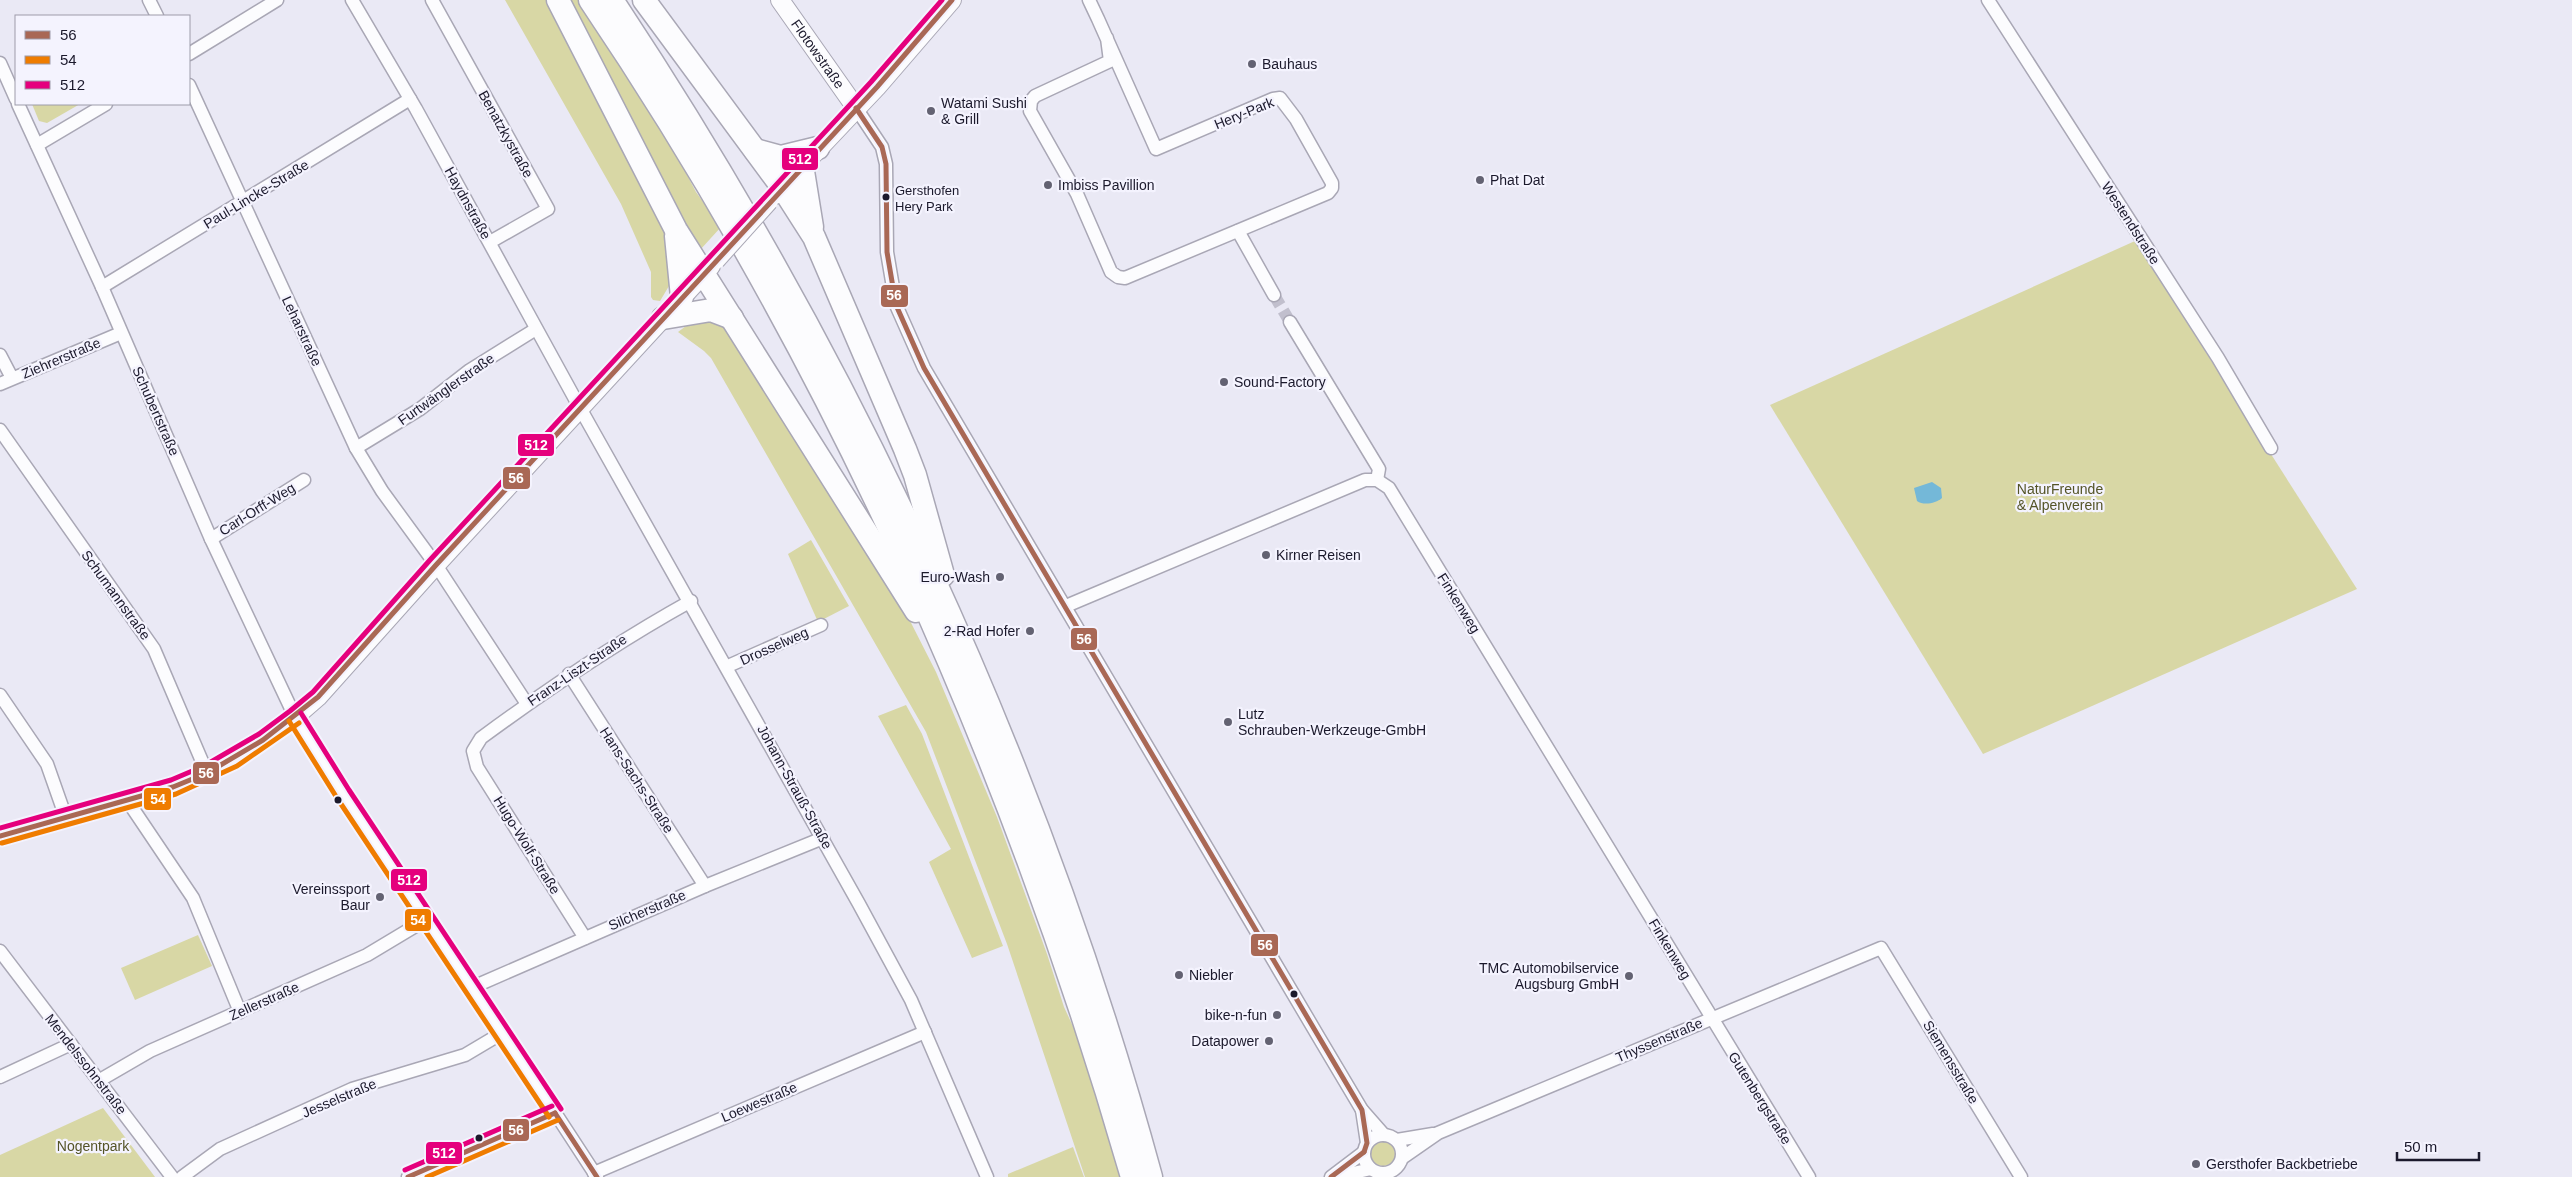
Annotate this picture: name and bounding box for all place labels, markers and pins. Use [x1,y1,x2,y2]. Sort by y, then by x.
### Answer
place label: Bauhaus [1262,56,1317,72]
marker: Bauhaus [1246,58,1258,70]
place label: Watami Sushi & Grill [941,95,1027,127]
marker: Watami Sushi & Grill [925,105,937,117]
place label: Phat Dat [1490,172,1545,188]
marker: Phat Dat [1474,174,1486,186]
place label: Imbiss Pavillion [1058,177,1154,193]
marker: Imbiss Pavillion [1042,179,1054,191]
place label: Gersthofen Hery Park [895,183,959,214]
marker: Gersthofen Hery Park [881,192,891,202]
place label: Sound-Factory [1234,374,1326,390]
marker: Sound-Factory [1218,376,1230,388]
place label: Kirner Reisen [1276,547,1361,563]
marker: Kirner Reisen [1260,549,1272,561]
place label: Euro-Wash [920,569,990,585]
marker: Euro-Wash [994,571,1006,583]
place label: 2-Rad Hofer [944,623,1020,639]
marker: 2-Rad Hofer [1024,625,1036,637]
place label: Lutz Schrauben-Werkzeuge-GmbH [1238,706,1426,738]
marker: Lutz Schrauben-Werkzeuge-GmbH [1222,716,1234,728]
unlabelled marker [333,795,343,805]
place label: Vereinssport Baur [292,881,370,913]
marker: Vereinssport Baur [374,891,386,903]
place label: TMC Automobilservice Augsburg GmbH [1479,960,1619,992]
place label: Niebler [1189,967,1234,983]
marker: Niebler [1173,969,1185,981]
marker: TMC Automobilservice Augsburg GmbH [1623,970,1635,982]
unlabelled marker [1289,989,1299,999]
place label: bike-n-fun [1205,1007,1267,1023]
marker: bike-n-fun [1271,1009,1283,1021]
place label: Datapower [1191,1033,1259,1049]
marker: Datapower [1263,1035,1275,1047]
unlabelled marker [474,1133,484,1143]
place label: Gersthofer Backbetriebe [2206,1156,2358,1172]
marker: Gersthofer Backbetriebe [2190,1158,2202,1170]

